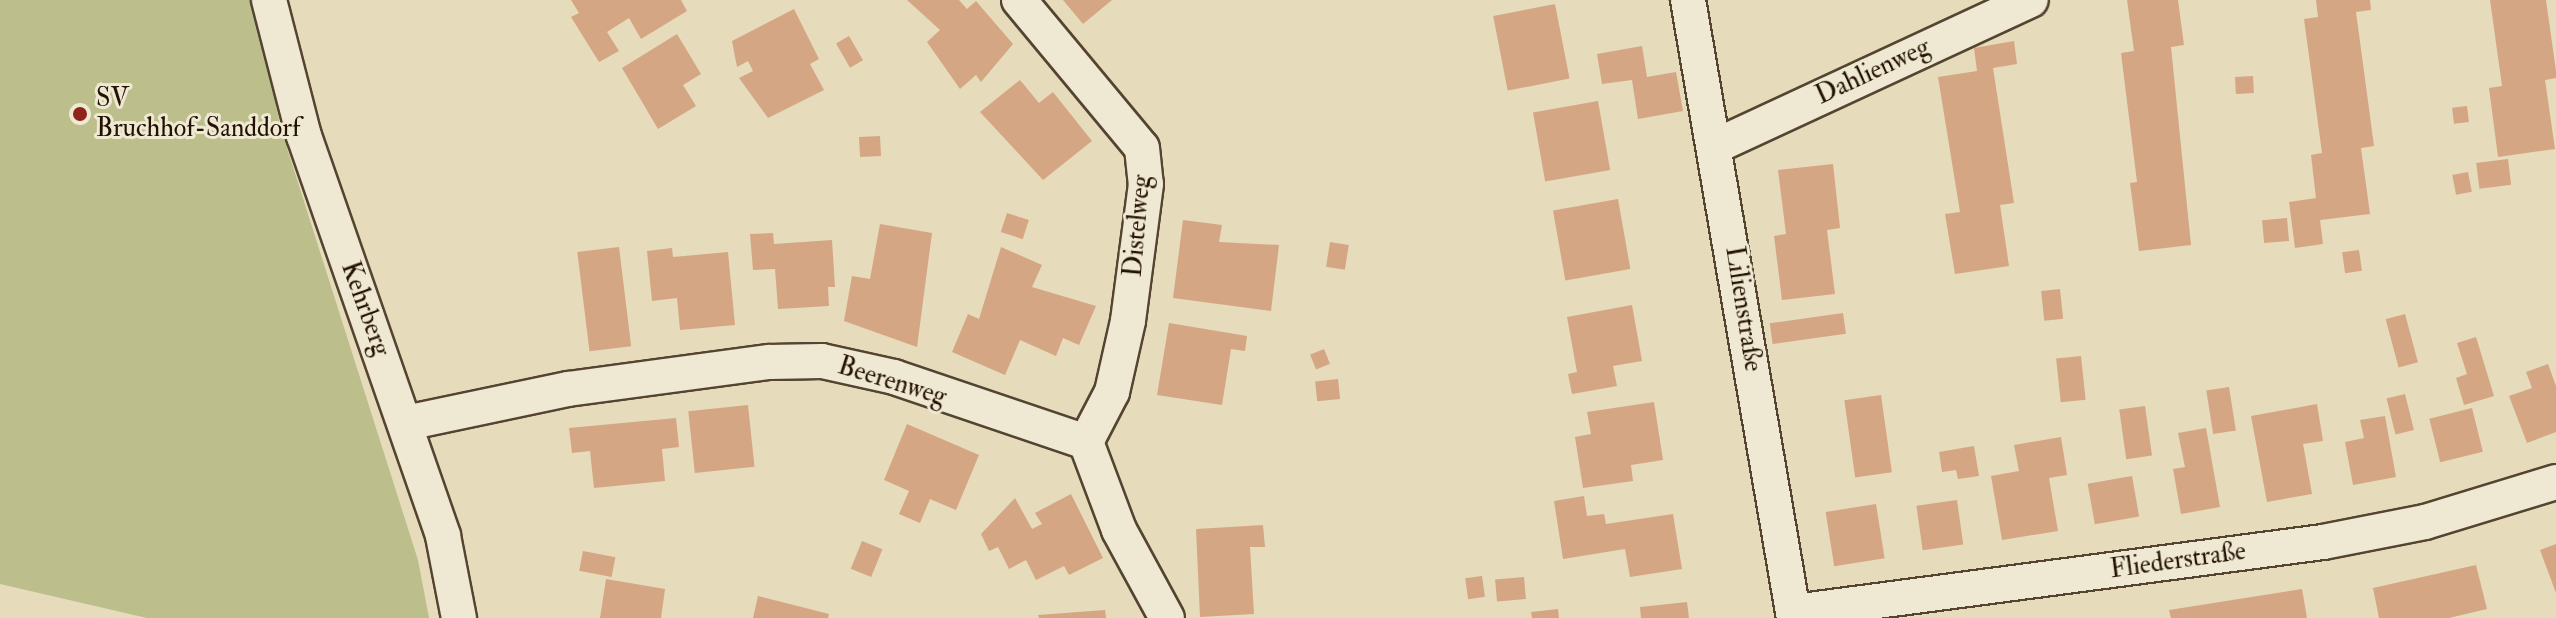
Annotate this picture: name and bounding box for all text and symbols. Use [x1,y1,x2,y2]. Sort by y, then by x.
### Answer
street label: Dahlienweg [1811,32,1935,112]
place label: SV Bruchhof-Sanddorf [96,83,300,144]
marker: SV Bruchhof-Sanddorf [71,105,89,123]
street label: Distelweg [1118,174,1158,278]
street label: Lilienstraße [1718,244,1768,374]
street label: Kehrberg [334,258,396,360]
street label: Beerenweg [834,351,950,413]
street label: Fliederstraße [2108,536,2248,586]

